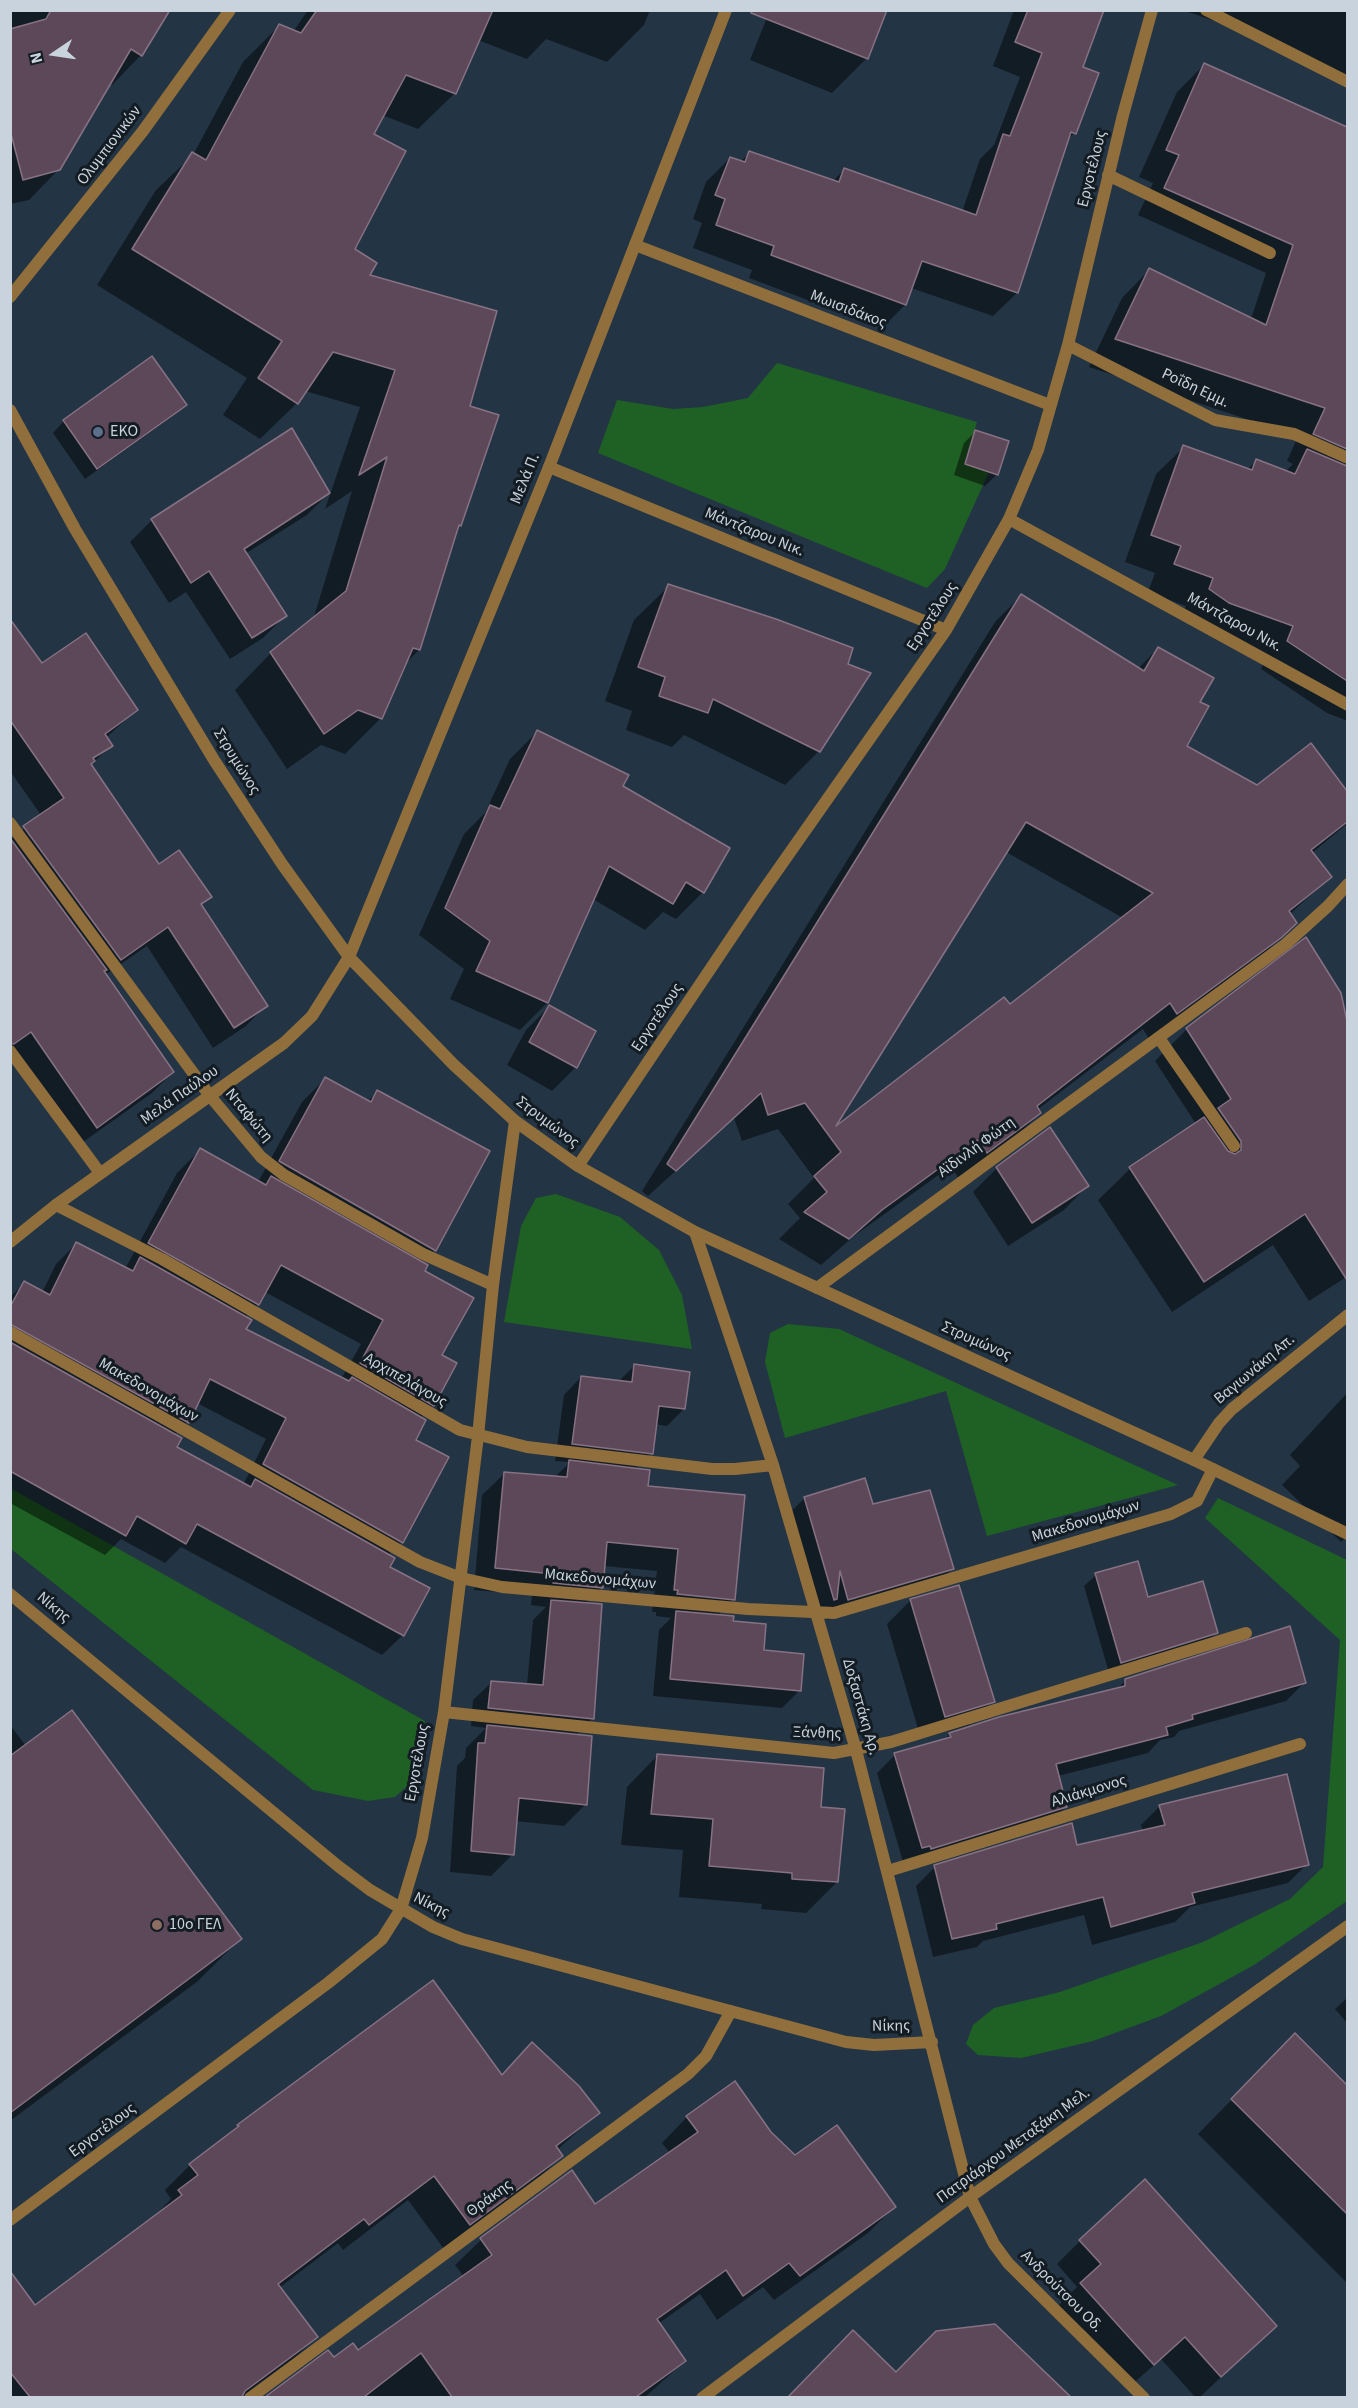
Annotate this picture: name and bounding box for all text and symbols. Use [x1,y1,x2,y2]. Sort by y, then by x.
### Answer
north arrow [24,24,84,84]
text: N [25,50,48,66]
street label: Ολυμπιονικών [74,102,146,190]
street label: Εργοτέλους [1074,129,1112,209]
street label: Μωισιδάκος [807,287,889,333]
street label: Ροΐδη Εμμ. [1158,365,1232,413]
place label: EKO [110,422,138,442]
marker: EKO [91,425,105,439]
street label: Μελά Π. [507,451,545,507]
street label: Μάντζαρου Νικ. [701,504,807,562]
street label: Εργοτέλους [904,579,962,655]
street label: Μάντζαρου Νικ. [1183,589,1285,657]
street label: Στρυμώνος [208,725,264,799]
street label: Εργοτέλους [628,980,688,1056]
street label: Μελά Παύλου [137,1062,223,1130]
street label: Νταφώτη [220,1085,276,1147]
street label: Στρυμώνος [512,1093,582,1153]
street label: Αϊδινλή Φώτη [935,1114,1019,1182]
street label: Στρυμώνος [938,1318,1014,1366]
street label: Βαγιωνάκη Απ. [1211,1331,1299,1409]
street label: Αρχιπελάγους [360,1349,450,1413]
street label: Μακεδονομάχων [95,1355,201,1427]
street label: Μακεδονομάχων [1030,1496,1142,1548]
street label: Μακεδονομάχων [543,1566,657,1594]
street label: Νίκης [32,1588,74,1628]
street label: Δοξαστάκη Αρ. [837,1657,883,1757]
street label: Εργοτέλους [402,1723,434,1803]
street label: Ξάνθης [792,1724,842,1744]
street label: Αλιάκμονος [1049,1771,1129,1813]
street label: Νίκης [410,1889,452,1923]
place label: 10ο ΓΕΛ [169,1915,221,1935]
marker: 10ο ΓΕΛ [150,1918,164,1932]
street label: Νίκης [872,2017,910,2037]
street label: Πατριάρχου Μεταξάκη Μελ. [934,2084,1094,2208]
street label: Εργοτέλους [66,2100,140,2162]
street label: Θράκης [463,2176,517,2222]
street label: Ανδρούτσου Οδ. [1016,2247,1106,2337]

